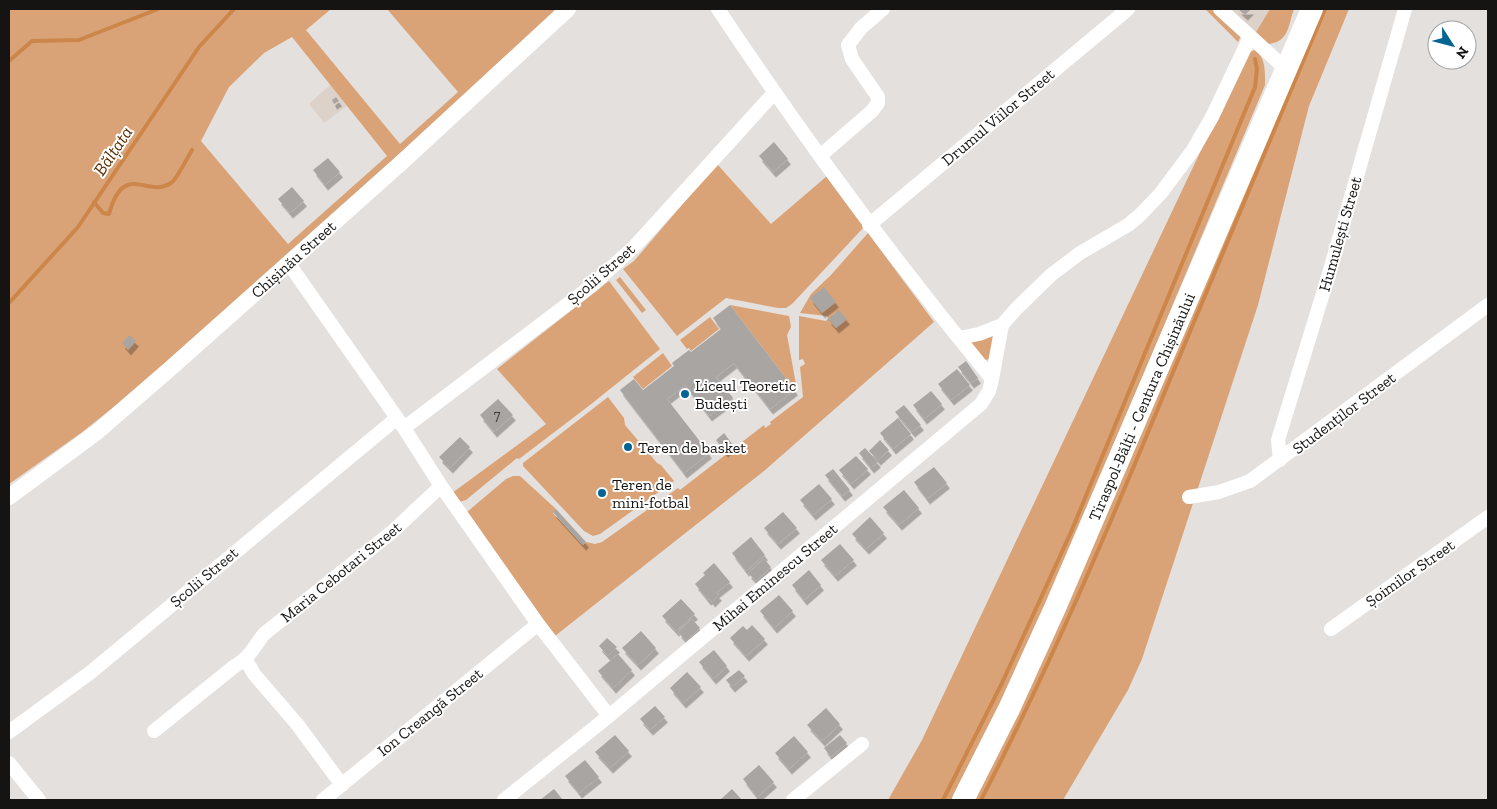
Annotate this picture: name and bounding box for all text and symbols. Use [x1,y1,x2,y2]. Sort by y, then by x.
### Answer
north arrow [1427,20,1477,70]
text: N [1452,43,1472,62]
street label: Drumul Viilor Street [938,64,1058,170]
water label: Bălţata [89,122,137,180]
street label: Humulești Street [1315,174,1365,294]
street label: Chișinău Street [247,216,340,302]
street label: Școlii Street [563,240,639,308]
street label: Tiraspol-Bălţi - Centura Chișinăului [1084,289,1199,524]
street label: Studenților Street [1289,368,1399,458]
place label: Liceul Teoretic Budești [695,376,796,413]
marker: Liceul Teoretic Budești [679,388,691,400]
house number: 7 [494,407,501,424]
place label: Teren de basket [638,438,746,457]
marker: Teren de basket [622,441,634,453]
place label: Teren de mini-fotbal [612,475,689,512]
marker: Teren de mini-fotbal [596,487,608,499]
street label: Maria Cebotari Street [277,518,405,626]
street label: Mihai Eminescu Street [709,519,841,635]
street label: Șoimilor Street [1362,535,1458,611]
street label: Școlii Street [166,543,242,611]
street label: Ion Creangă Street [374,664,486,760]

